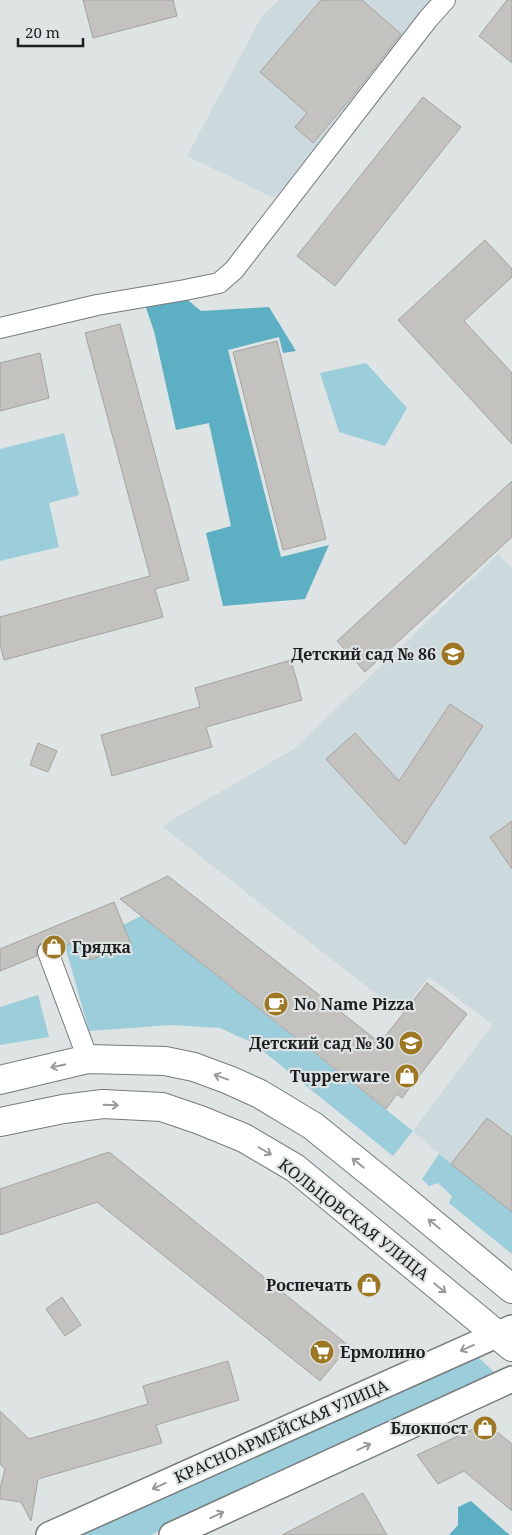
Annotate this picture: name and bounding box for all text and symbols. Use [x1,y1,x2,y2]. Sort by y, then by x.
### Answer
scale bar [18,15,82,47]
text: 20 m [25,22,60,42]
school or university icon: Детский сад № 86 [440,641,466,667]
place label: Детский сад № 86 [291,643,436,665]
shop icon: Грядка [41,934,67,960]
place label: Грядка [72,936,131,958]
cafe icon: No Name Pizza [263,991,289,1017]
place label: No Name Pizza [294,993,415,1015]
school or university icon: Детский сад № 30 [398,1030,424,1056]
place label: Детский сад № 30 [249,1032,394,1054]
one-way arrow [50,1062,66,1071]
shop icon: Tupperware [394,1063,420,1089]
place label: Tupperware [290,1065,390,1087]
one-way arrow [214,1072,229,1081]
one-way arrow [103,1100,119,1109]
one-way arrow [257,1146,271,1156]
street label: КОЛЬЦОВСКАЯ УЛИЦА [274,1153,434,1285]
one-way arrow [352,1157,365,1168]
one-way arrow [428,1219,441,1230]
shop icon: Роспечать [356,1272,382,1298]
place label: Роспечать [266,1274,352,1296]
one-way arrow [434,1283,447,1294]
supermarket icon: Ермолино [309,1339,335,1365]
place label: Ермолино [340,1341,426,1363]
one-way arrow [460,1343,475,1353]
street label: КРАСНОАРМЕЙСКАЯ УЛИЦА [171,1373,392,1488]
shop icon: Блокпост [472,1415,498,1441]
place label: Блокпост [391,1417,468,1439]
one-way arrow [356,1441,371,1451]
one-way arrow [152,1481,167,1491]
one-way arrow [209,1509,224,1519]

